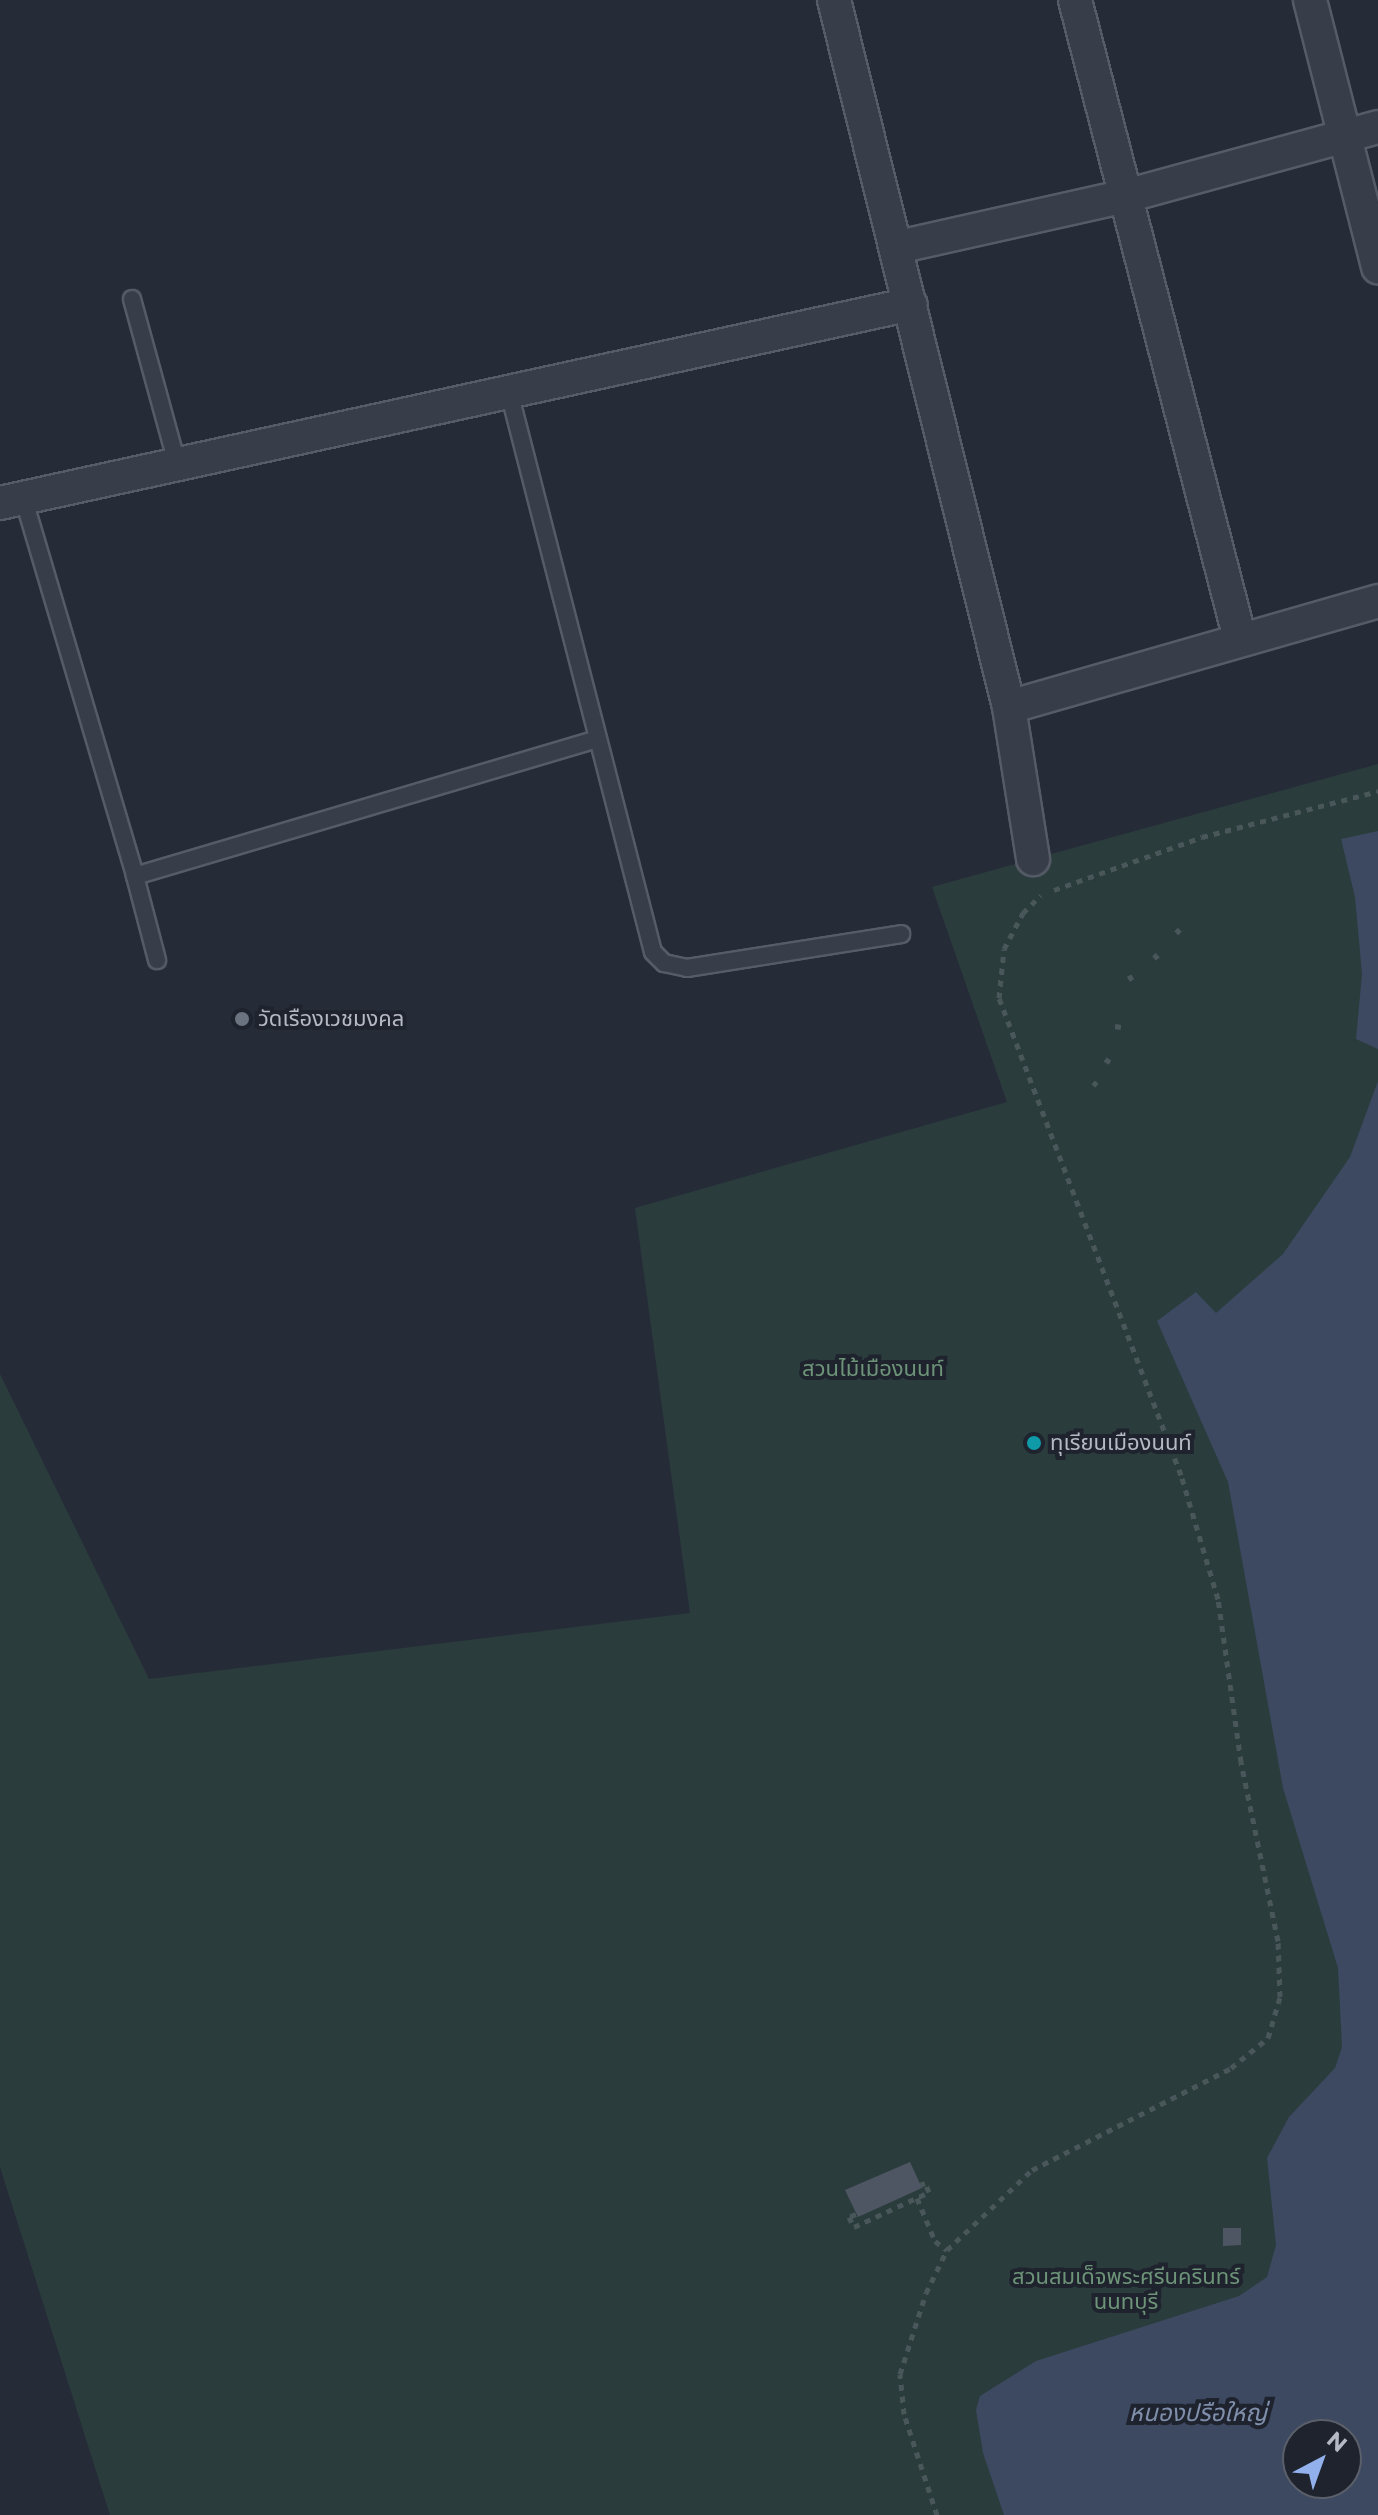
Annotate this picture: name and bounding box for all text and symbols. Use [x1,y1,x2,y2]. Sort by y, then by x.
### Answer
place label: วัดเรืองเวชมงคล [258,1006,404,1032]
marker: วัดเรืองเวชมงคล [233,1010,251,1028]
park label: สวนไม้เมืองนนท์ [802,1356,944,1382]
place label: ทุเรียนเมืองนนท์ [1050,1430,1192,1456]
marker: ทุเรียนเมืองนนท์ [1025,1434,1043,1452]
park label: สวนสมเด็จพระศรีนครินทร์ นนทบุรี [1012,2263,1240,2314]
water label: หนองปรือใหญ่ [1129,2399,1267,2427]
north arrow [1282,2419,1362,2499]
text: N [1321,2426,1352,2458]

